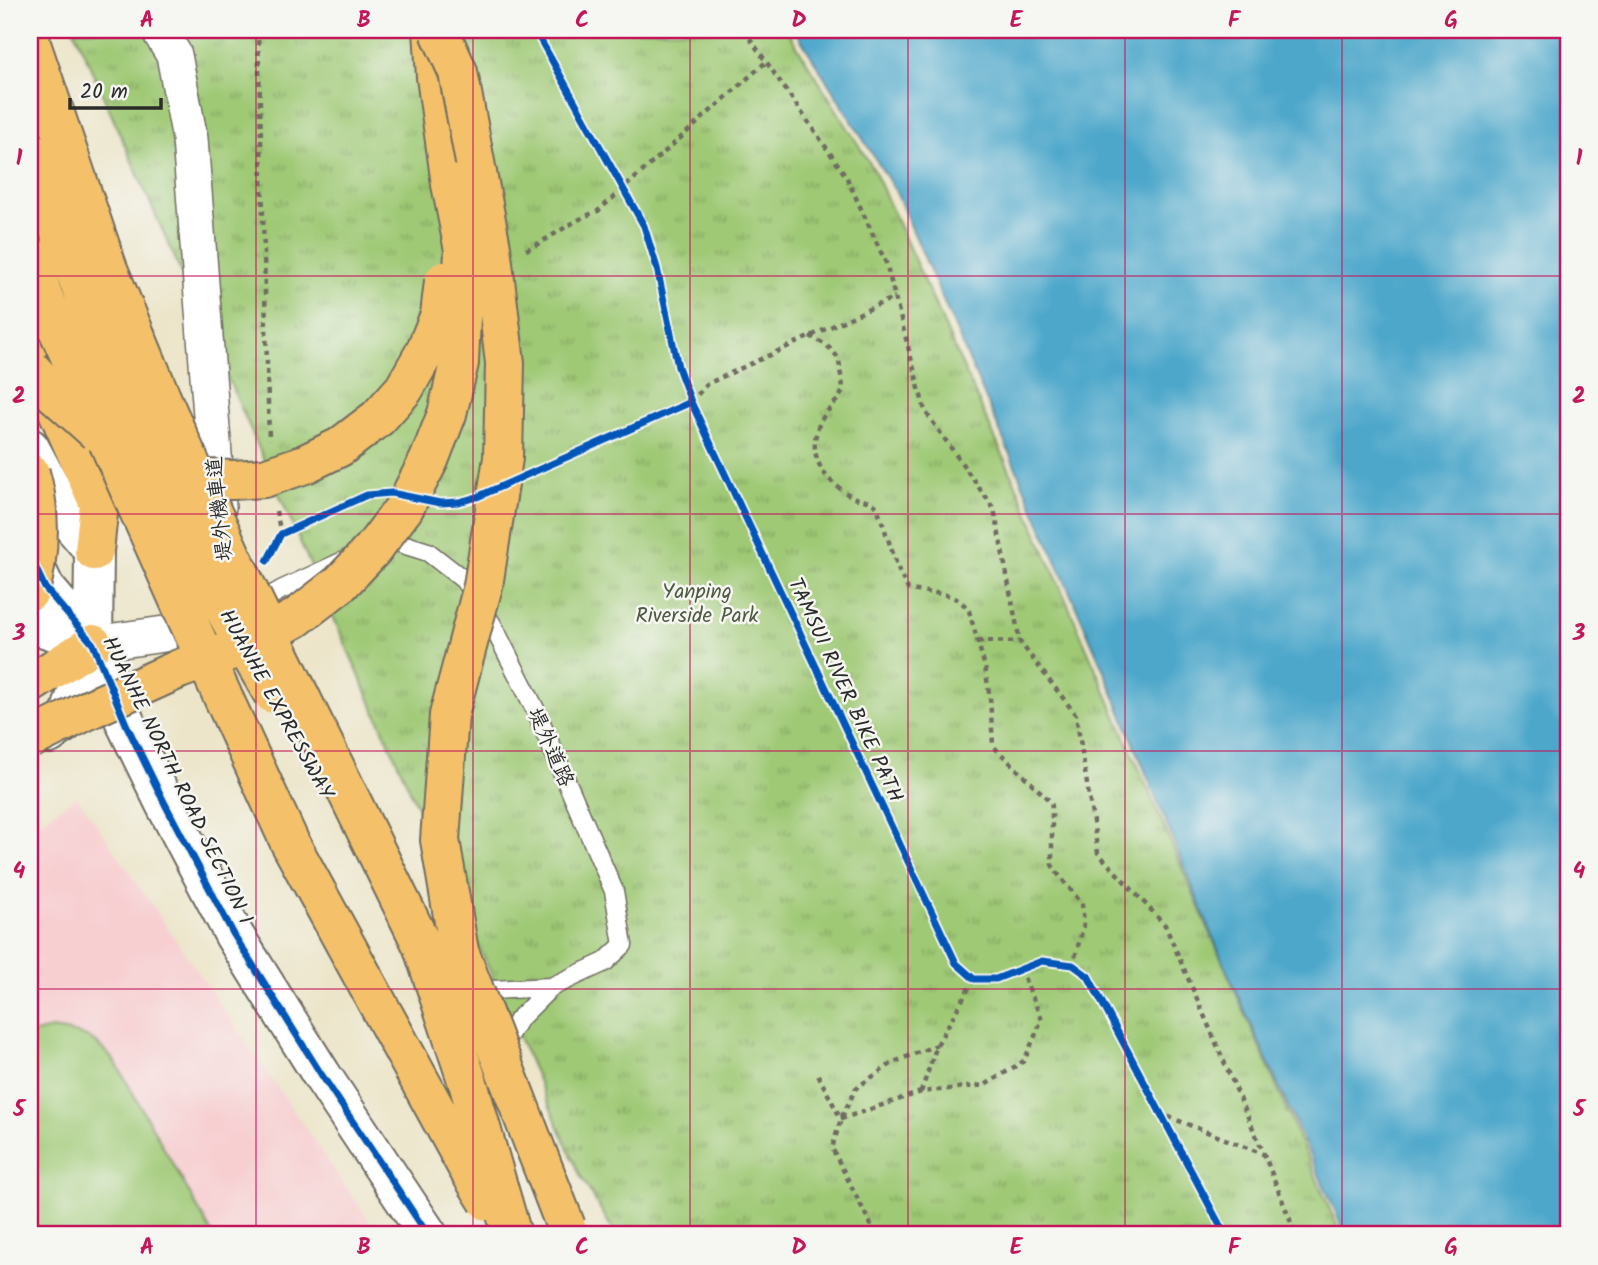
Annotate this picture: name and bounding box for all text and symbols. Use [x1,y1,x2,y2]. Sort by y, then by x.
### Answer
text: A [140,3,154,39]
text: B [357,3,371,39]
text: C [575,3,589,39]
text: D [791,3,807,39]
text: E [1010,3,1024,39]
text: F [1228,3,1242,39]
text: G [1444,3,1458,39]
scale bar [70,66,161,110]
text: 20 m [80,76,128,109]
text: 1 [16,141,23,177]
text: 1 [1576,141,1583,177]
text: 2 [12,379,26,415]
text: 2 [1572,379,1586,415]
street label: 堤外機車道 [199,455,242,563]
street label: TAMSUI RIVER BIKE PATH [778,573,911,808]
park label: Yanping Riverside Park [636,576,759,633]
street label: HUANHE EXPRESSWAY [210,603,342,807]
text: 3 [12,616,26,652]
text: 3 [1572,616,1586,652]
street label: HUANHE NORTH ROAD SECTION 1 [92,631,261,930]
street label: 堤外道路 [517,703,582,793]
text: 4 [13,854,26,890]
text: 4 [1573,854,1586,890]
text: 5 [12,1092,27,1128]
text: 5 [1572,1092,1587,1128]
text: A [140,1230,154,1265]
text: B [357,1230,371,1265]
text: C [575,1230,589,1265]
text: D [791,1230,807,1265]
text: E [1010,1230,1024,1265]
text: F [1228,1230,1242,1265]
text: G [1444,1230,1458,1265]

